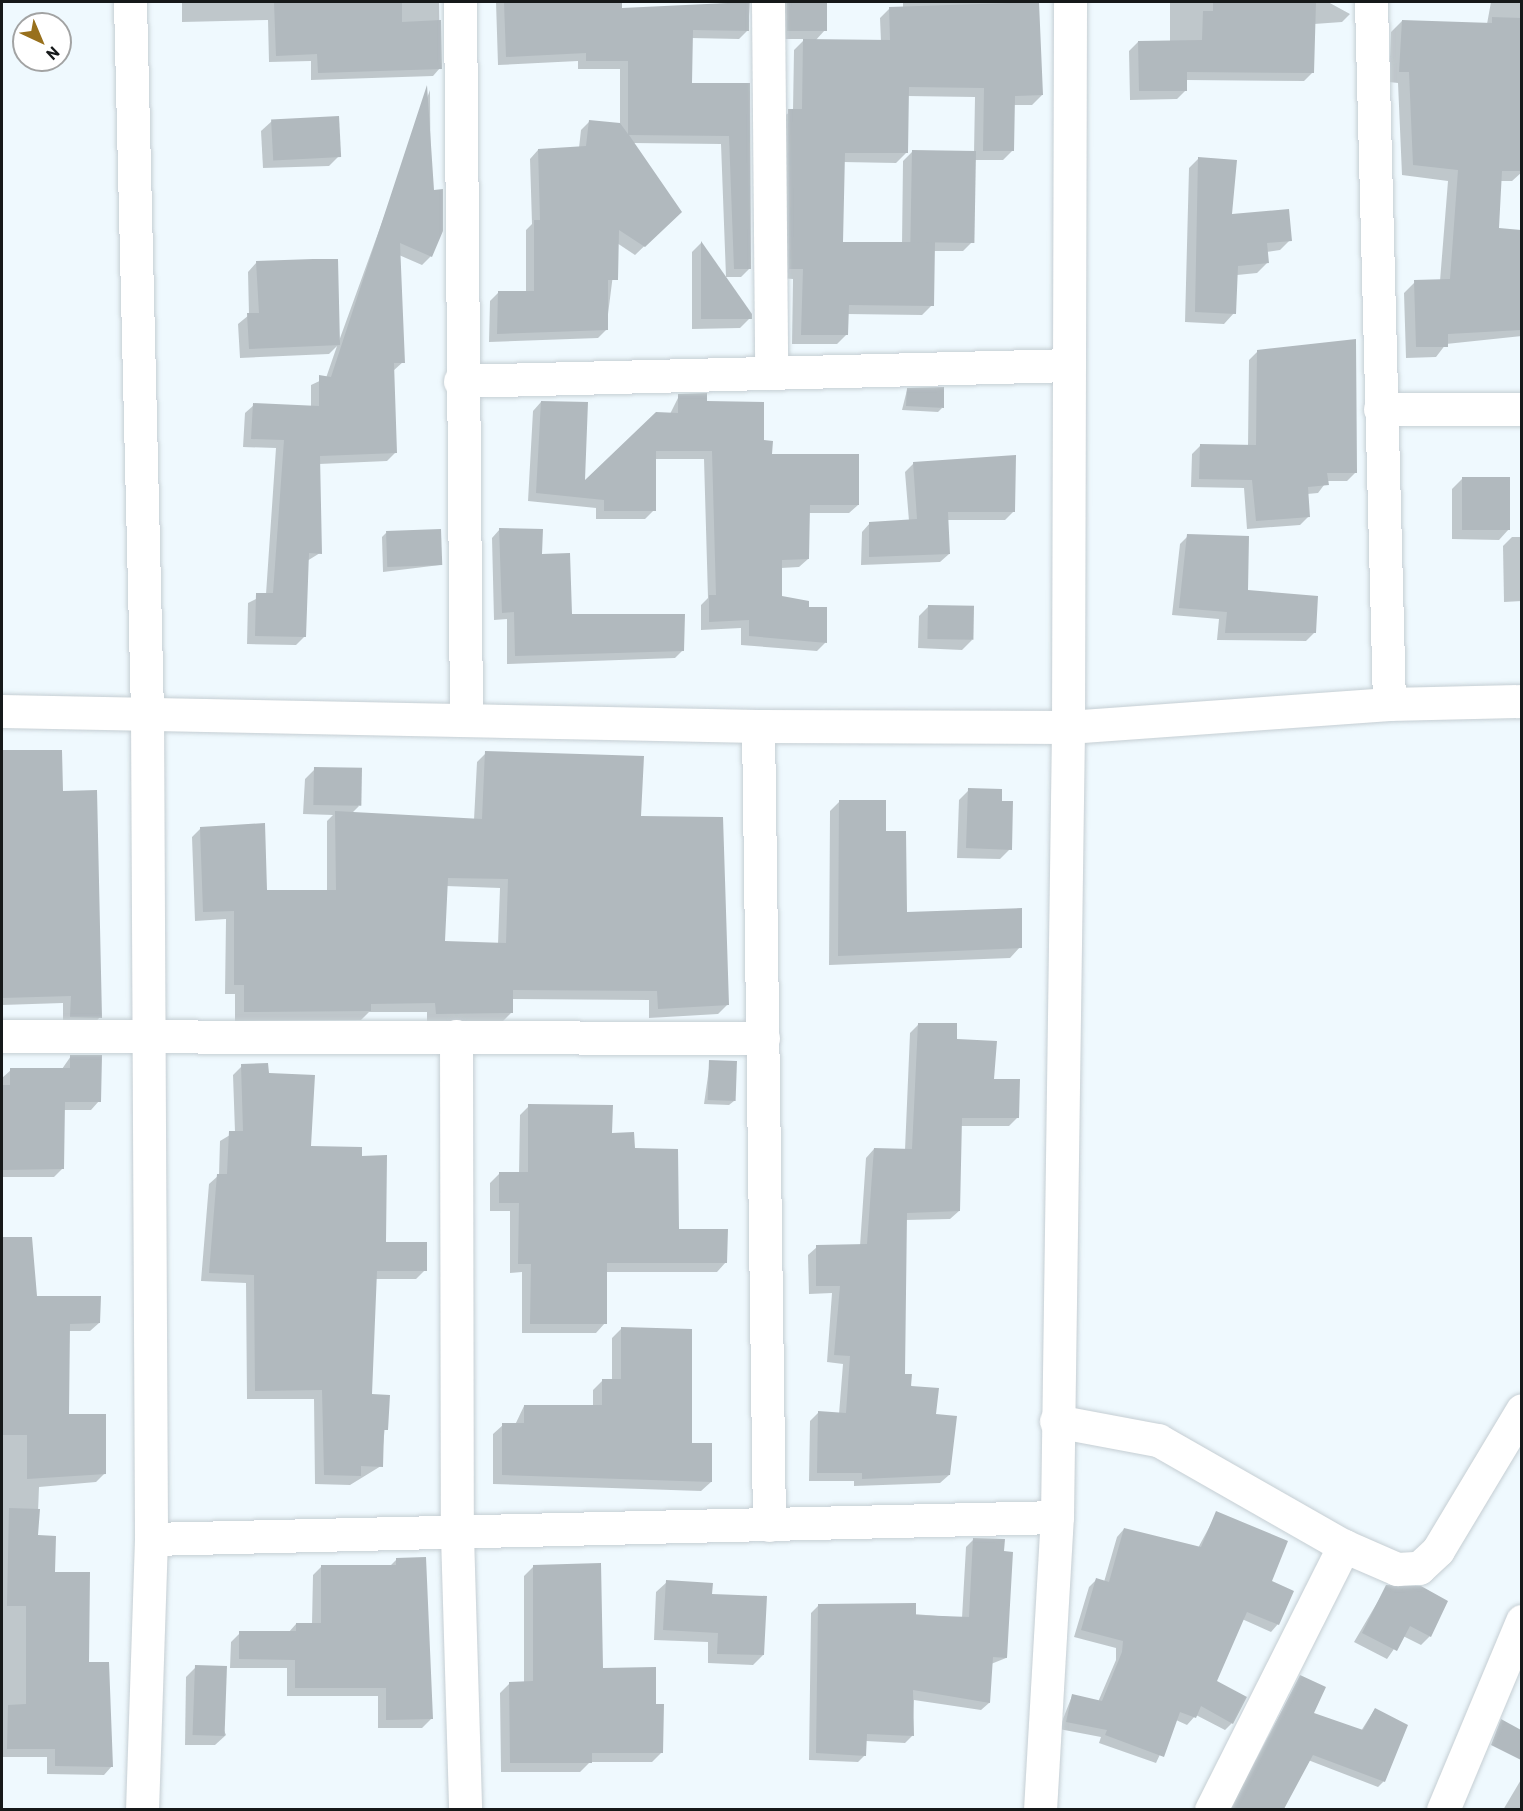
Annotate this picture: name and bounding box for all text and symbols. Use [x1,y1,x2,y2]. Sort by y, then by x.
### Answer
north arrow [12,12,72,72]
text: N [43,43,64,64]

